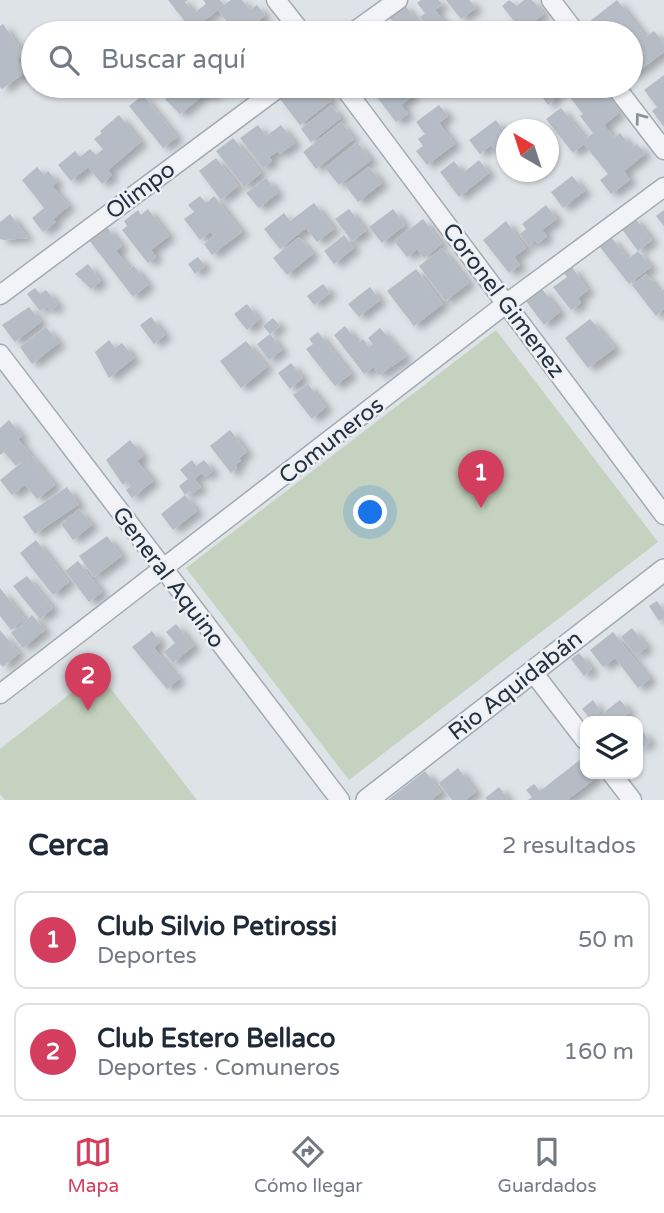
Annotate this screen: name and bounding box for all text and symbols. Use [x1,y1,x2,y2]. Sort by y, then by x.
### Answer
search box [21,21,643,98]
icon: search [45,41,83,79]
text: Buscar aquí [101,44,246,75]
one-way arrow [635,113,648,126]
north arrow [496,119,559,182]
street label: Olimpo [100,156,181,226]
street label: Coronel Gimenez [436,218,571,384]
street label: Comuneros [274,391,390,490]
pin: 1 [458,450,504,508]
your location [353,495,387,529]
street label: General Aquino [106,501,231,654]
street label: Rio Aquidabán [443,625,588,747]
pin: 2 [65,653,111,711]
map controls [580,716,643,779]
button: layers [580,716,643,779]
text: Cerca [28,827,109,864]
text: 2 resultados [502,832,636,860]
text: Club Silvio Petirossi [97,911,337,942]
text: 1 [46,926,60,954]
text: 50 m [578,926,634,954]
text: Deportes [97,942,197,970]
text: Club Estero Bellaco [97,1023,336,1054]
text: 2 [46,1038,60,1066]
text: 160 m [564,1038,634,1066]
text: Deportes · Comuneros [97,1054,340,1082]
tab: Mapa [67,1133,119,1197]
tab: Cómo llegar [254,1133,363,1197]
tab: Guardados [498,1133,597,1197]

